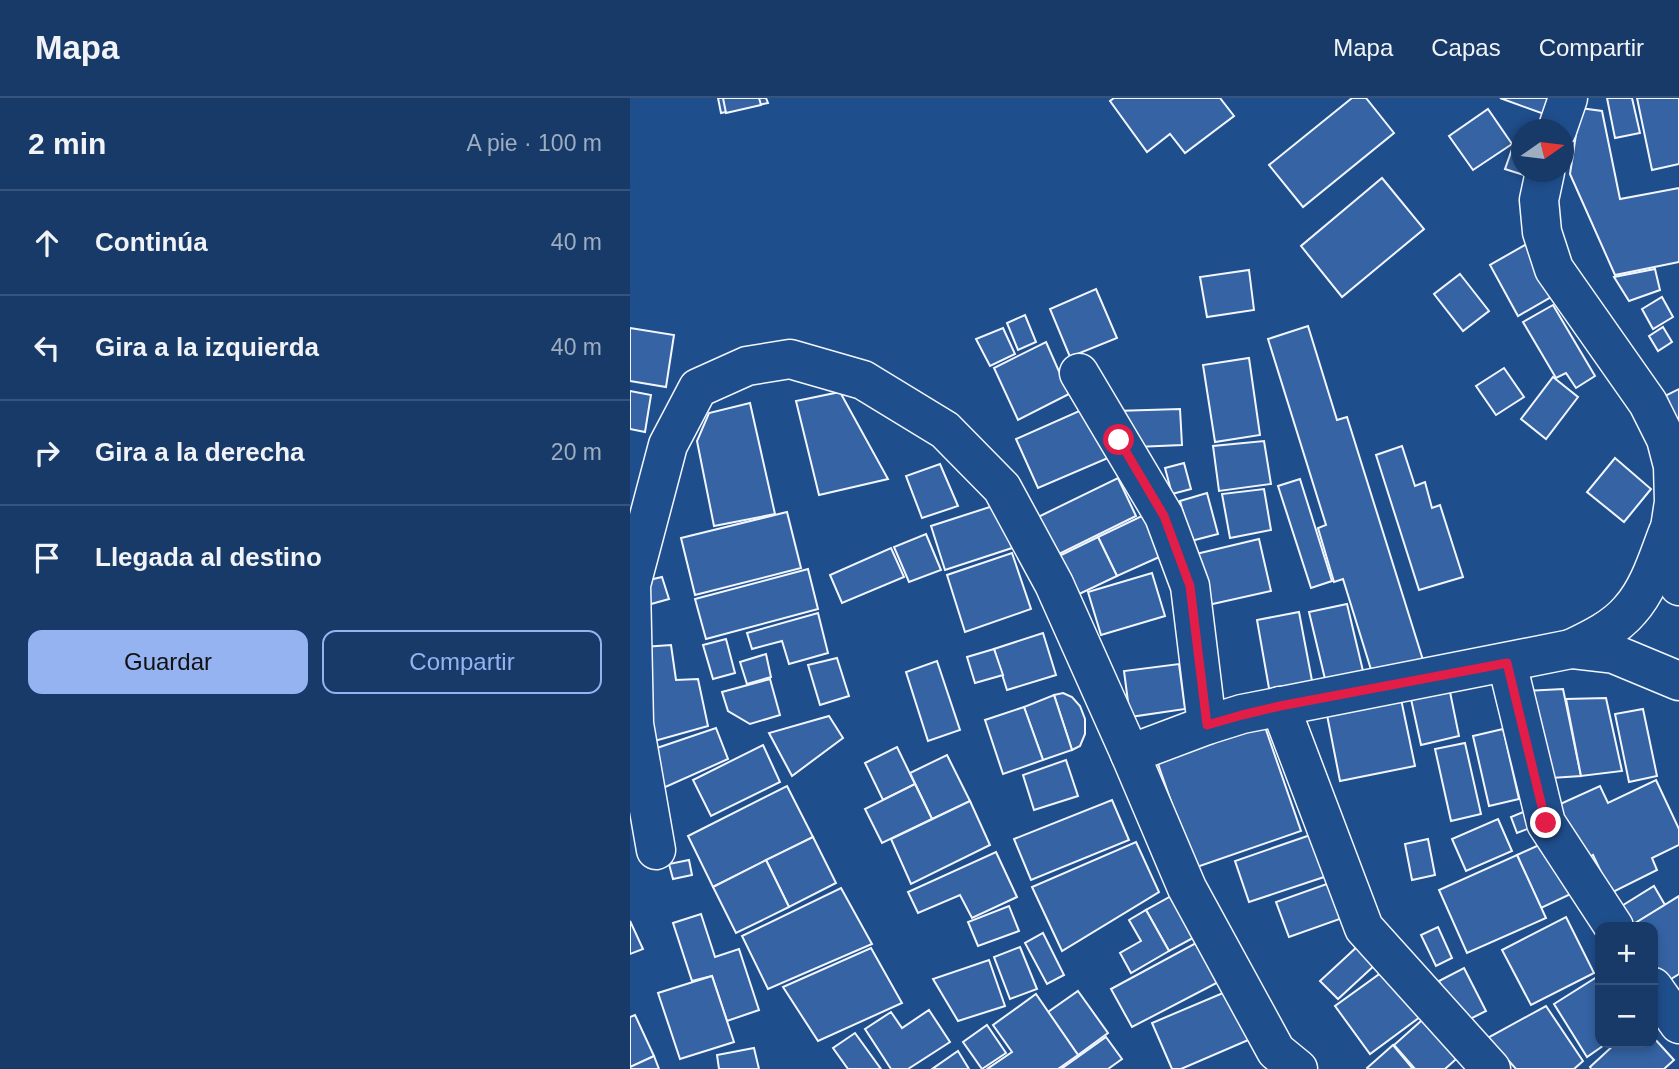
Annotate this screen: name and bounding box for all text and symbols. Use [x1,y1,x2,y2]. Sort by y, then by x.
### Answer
text: Mapa [35,29,119,66]
text: Mapa [1333,34,1393,61]
text: Capas [1431,34,1501,61]
text: Compartir [1539,34,1644,61]
north arrow [1511,119,1574,182]
text: 2 min [28,127,106,160]
text: A pie · 100 m [466,130,602,156]
icon: ahead [28,224,66,262]
text: Continúa [95,227,208,257]
text: 40 m [551,229,602,255]
icon: left [28,329,66,367]
text: Gira a la izquierda [95,332,319,362]
text: 40 m [551,334,602,360]
route start [1103,424,1134,455]
icon: right [28,434,66,472]
text: Gira a la derecha [95,437,305,467]
text: 20 m [551,439,602,465]
icon: arrive [28,539,66,577]
text: Llegada al destino [95,542,322,572]
button: Guardar [28,630,308,694]
button: Compartir [322,630,602,694]
route end [1530,807,1561,838]
map controls [1595,922,1658,1048]
button: + [1595,922,1658,985]
button: − [1595,985,1658,1048]

